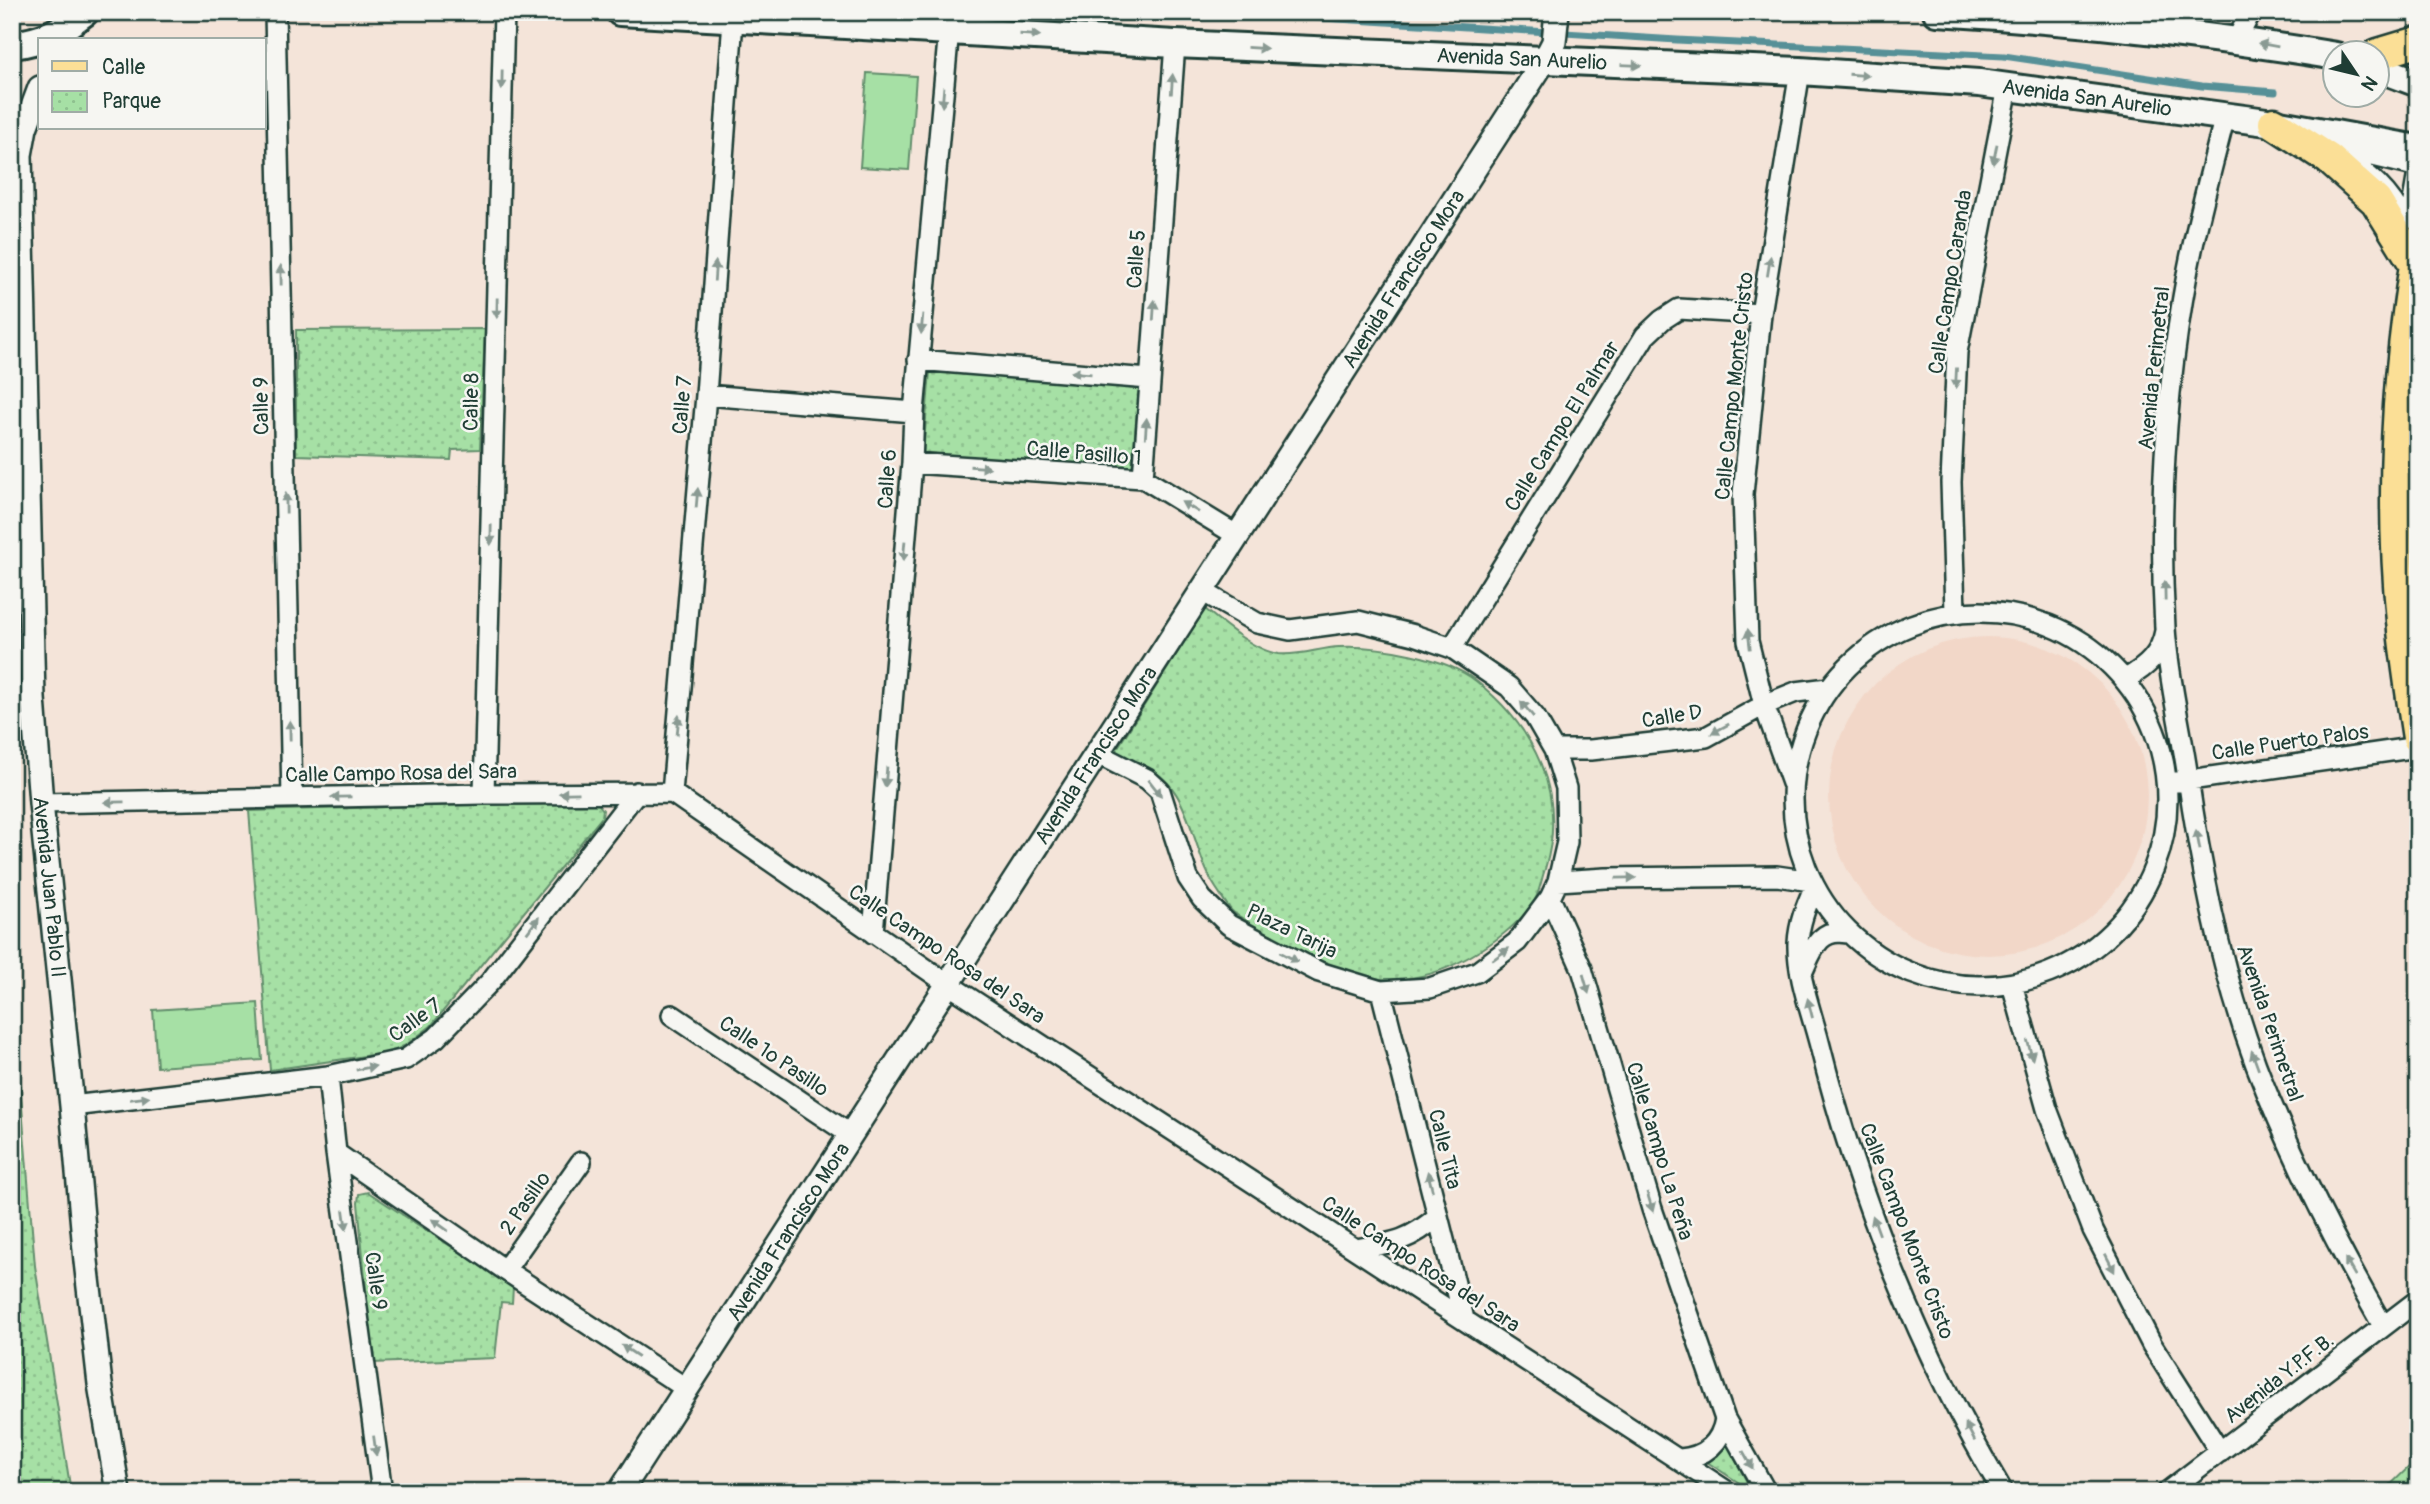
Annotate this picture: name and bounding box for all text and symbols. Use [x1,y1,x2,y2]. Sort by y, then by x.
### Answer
one-way arrow [1019,29,1041,40]
legend [38,38,266,130]
north arrow [2322,38,2392,108]
one-way arrow [2257,39,2279,50]
one-way arrow [1247,42,1269,53]
street label: Avenida San Aurelio [1436,42,1608,77]
text: Calle [102,54,146,81]
one-way arrow [1621,59,1643,70]
one-way arrow [497,70,508,92]
one-way arrow [1848,70,1870,81]
text: N [2356,71,2383,95]
one-way arrow [1167,72,1178,94]
street label: Avenida San Aurelio [2001,73,2173,123]
one-way arrow [937,86,948,108]
text: Parque [102,88,161,115]
one-way arrow [1989,143,2000,165]
street label: Avenida Francisco Mora [1336,185,1471,374]
street label: Calle Campo Caranda [1923,188,1978,376]
street label: Calle 5 [1121,229,1152,289]
one-way arrow [1764,255,1775,277]
one-way arrow [710,260,721,282]
one-way arrow [275,264,287,286]
street label: Calle Campo Monte Cristo [1709,271,1760,501]
street label: Avenida Perimetral [2132,285,2177,451]
one-way arrow [491,297,502,319]
one-way arrow [1149,299,1160,321]
one-way arrow [916,313,927,335]
street label: Calle Campo El Palmar [1499,335,1626,517]
one-way arrow [1070,367,1092,378]
one-way arrow [1950,368,1961,390]
street label: Calle 8 [457,373,486,431]
street label: Calle 7 [666,375,699,435]
street label: Calle 9 [247,377,276,435]
one-way arrow [1141,417,1152,439]
street label: Calle Pasillo 1 [1025,435,1143,472]
street label: Calle 6 [872,448,903,510]
one-way arrow [969,462,991,473]
one-way arrow [692,487,703,509]
one-way arrow [280,491,291,513]
one-way arrow [1181,500,1200,513]
one-way arrow [485,525,496,547]
one-way arrow [898,540,909,562]
one-way arrow [2159,580,2170,602]
one-way arrow [1743,628,1754,650]
street label: Avenida Francisco Mora [1029,661,1164,850]
street label: Calle D [1640,698,1704,735]
one-way arrow [1520,700,1535,717]
one-way arrow [673,713,684,735]
street label: Calle Puerto Palos [2210,718,2371,767]
one-way arrow [285,719,296,741]
one-way arrow [1711,723,1730,735]
street label: Calle Campo Rosa del Sara [285,758,517,789]
one-way arrow [880,767,891,789]
one-way arrow [1148,779,1162,798]
one-way arrow [557,787,579,798]
one-way arrow [330,791,352,803]
street label: Avenida Juan Pablo II [27,795,72,979]
one-way arrow [102,796,124,808]
one-way arrow [2192,829,2203,851]
one-way arrow [1615,872,1637,884]
street label: Calle Campo Rosa del Sara [843,878,1050,1030]
street label: Plaza Tarija [1242,898,1342,965]
one-way arrow [526,916,540,934]
street label: Avenida Perimetral [2230,941,2309,1105]
one-way arrow [1492,946,1510,961]
one-way arrow [1280,951,1299,963]
one-way arrow [1581,973,1591,994]
street label: Calle 7 [384,992,447,1049]
one-way arrow [1804,996,1815,1018]
street label: Calle 1º Pasillo [714,1010,834,1103]
one-way arrow [2026,1040,2036,1061]
one-way arrow [2249,1050,2260,1071]
street label: Calle Campo La Peña [1620,1059,1699,1243]
one-way arrow [355,1062,377,1073]
one-way arrow [129,1093,151,1104]
street label: Calle Tita [1422,1106,1467,1192]
street label: Calle Campo Monte Cristo [1853,1119,1960,1343]
street label: Avenida Francisco Mora [721,1137,856,1326]
street label: 2 Pasillo [494,1166,557,1240]
one-way arrow [1424,1170,1434,1191]
street label: Calle Campo Rosa del Sara [1316,1190,1525,1339]
one-way arrow [1646,1192,1656,1213]
one-way arrow [339,1210,350,1232]
one-way arrow [1870,1215,1881,1236]
one-way arrow [431,1218,449,1232]
street label: Calle 9 [358,1250,393,1312]
one-way arrow [2104,1253,2116,1273]
one-way arrow [2343,1257,2356,1276]
street label: Avenida Y.P.F.B. [2219,1327,2340,1430]
one-way arrow [620,1345,639,1358]
one-way arrow [1965,1422,1976,1442]
one-way arrow [370,1435,381,1457]
one-way arrow [1742,1450,1754,1469]

